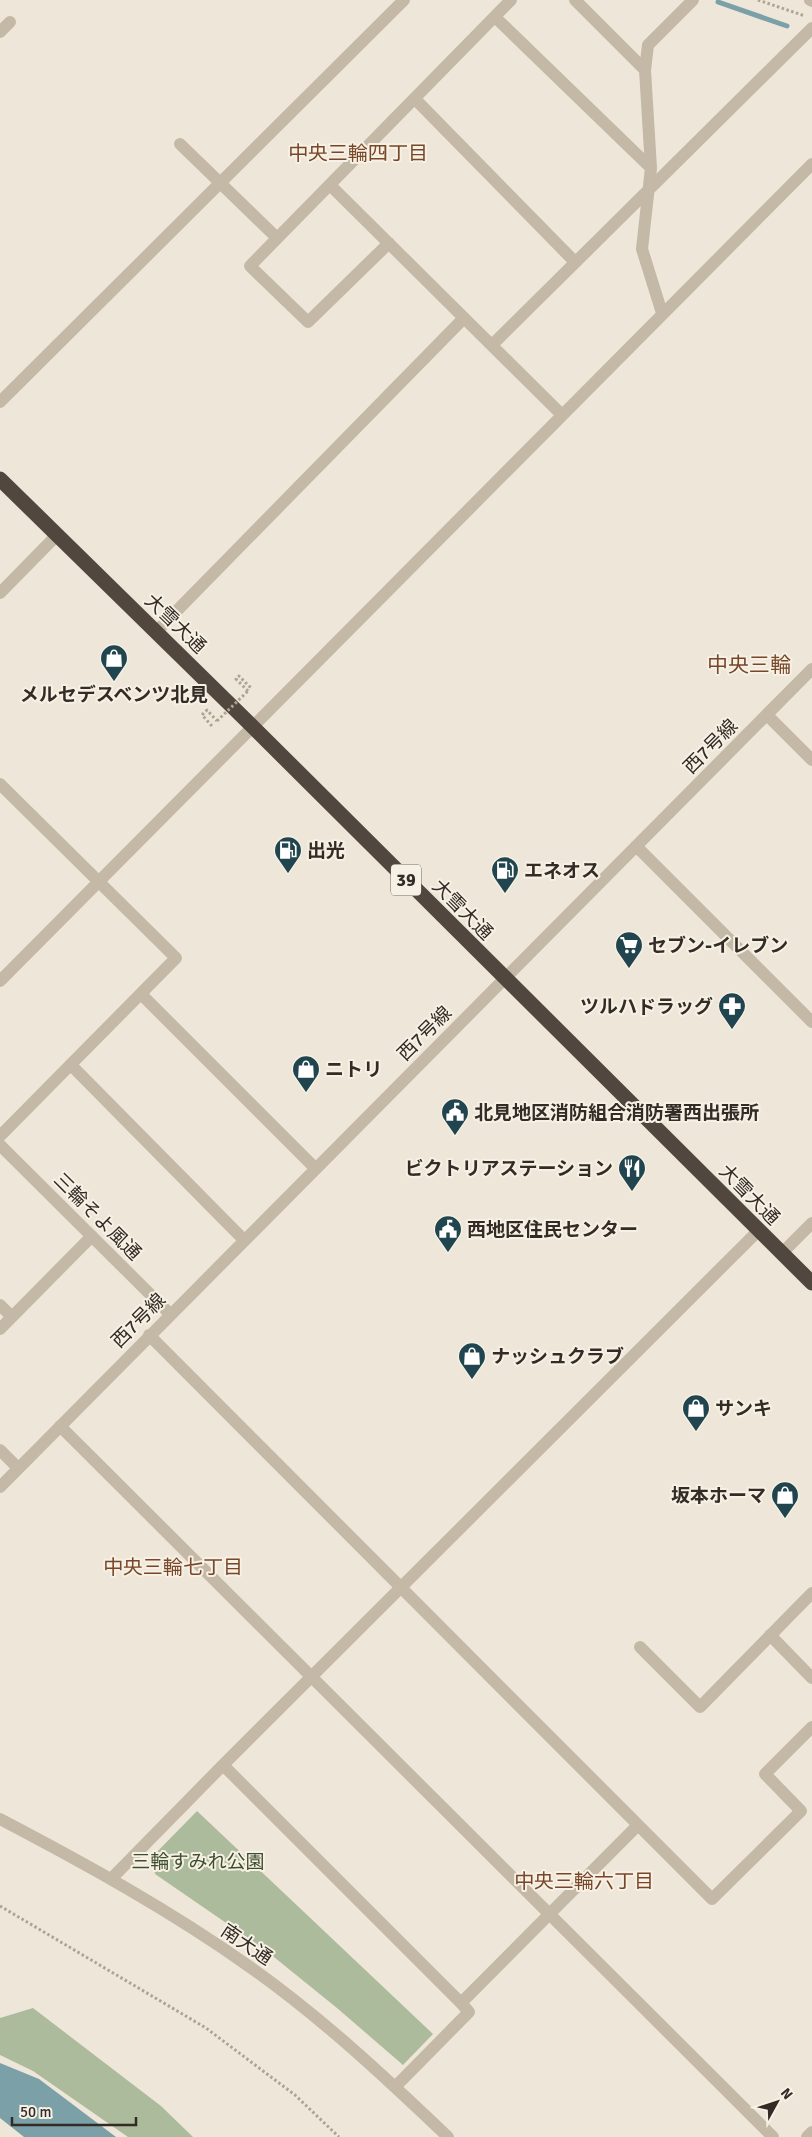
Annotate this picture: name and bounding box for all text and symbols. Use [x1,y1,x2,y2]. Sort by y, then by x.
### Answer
district label: 中央三輪四丁目 [288,141,428,166]
street label: 大雪大通 [140,589,211,659]
shop icon: メルセデスベンツ北見 [99,643,129,682]
district label: 中央三輪 [707,652,791,678]
place label: メルセデスベンツ北見 [20,683,208,707]
street label: 西7号線 [678,714,743,779]
fuel station icon: 出光 [273,835,303,874]
place label: 出光 [307,839,345,863]
fuel station icon: エネオス [490,855,520,894]
place label: エネオス [524,859,600,883]
road number: 39 [391,864,421,896]
street label: 大雪大通 [427,874,498,945]
supermarket icon: セブン-イレブン [614,930,644,969]
place label: セブン-イレブン [648,934,788,958]
pharmacy icon: ツルハドラッグ [717,991,747,1030]
place label: ツルハドラッグ [580,995,713,1019]
street label: 西7号線 [392,1001,457,1066]
shop icon: ニトリ [291,1054,321,1093]
place label: ニトリ [325,1058,382,1082]
public building icon: 北見地区消防組合消防署西出張所 [440,1097,470,1136]
place label: 北見地区消防組合消防署西出張所 [474,1101,759,1125]
restaurant icon: ビクトリアステーション [617,1153,647,1192]
place label: ビクトリアステーション [404,1157,613,1181]
street label: 大雪大通 [714,1159,785,1230]
street label: 三輪そよ風通 [48,1168,146,1266]
public building icon: 西地区住民センター [433,1214,463,1253]
place label: 西地区住民センター [467,1218,638,1242]
street label: 西7号線 [106,1288,171,1353]
shop icon: ナッシュクラブ [457,1341,487,1380]
place label: ナッシュクラブ [491,1345,624,1369]
shop icon: サンキ [681,1393,711,1432]
place label: サンキ [715,1397,772,1421]
shop icon: 坂本ホーマ [770,1480,800,1519]
place label: 坂本ホーマ [671,1484,766,1508]
district label: 中央三輪七丁目 [103,1555,243,1580]
park label: 三輪すみれ公園 [131,1850,265,1874]
district label: 中央三輪六丁目 [514,1869,654,1894]
street label: 南大通 [216,1919,277,1971]
north arrow [752,2077,802,2127]
text: N [777,2085,796,2103]
scale bar [12,2094,136,2126]
text: 50 m [20,2103,51,2121]

